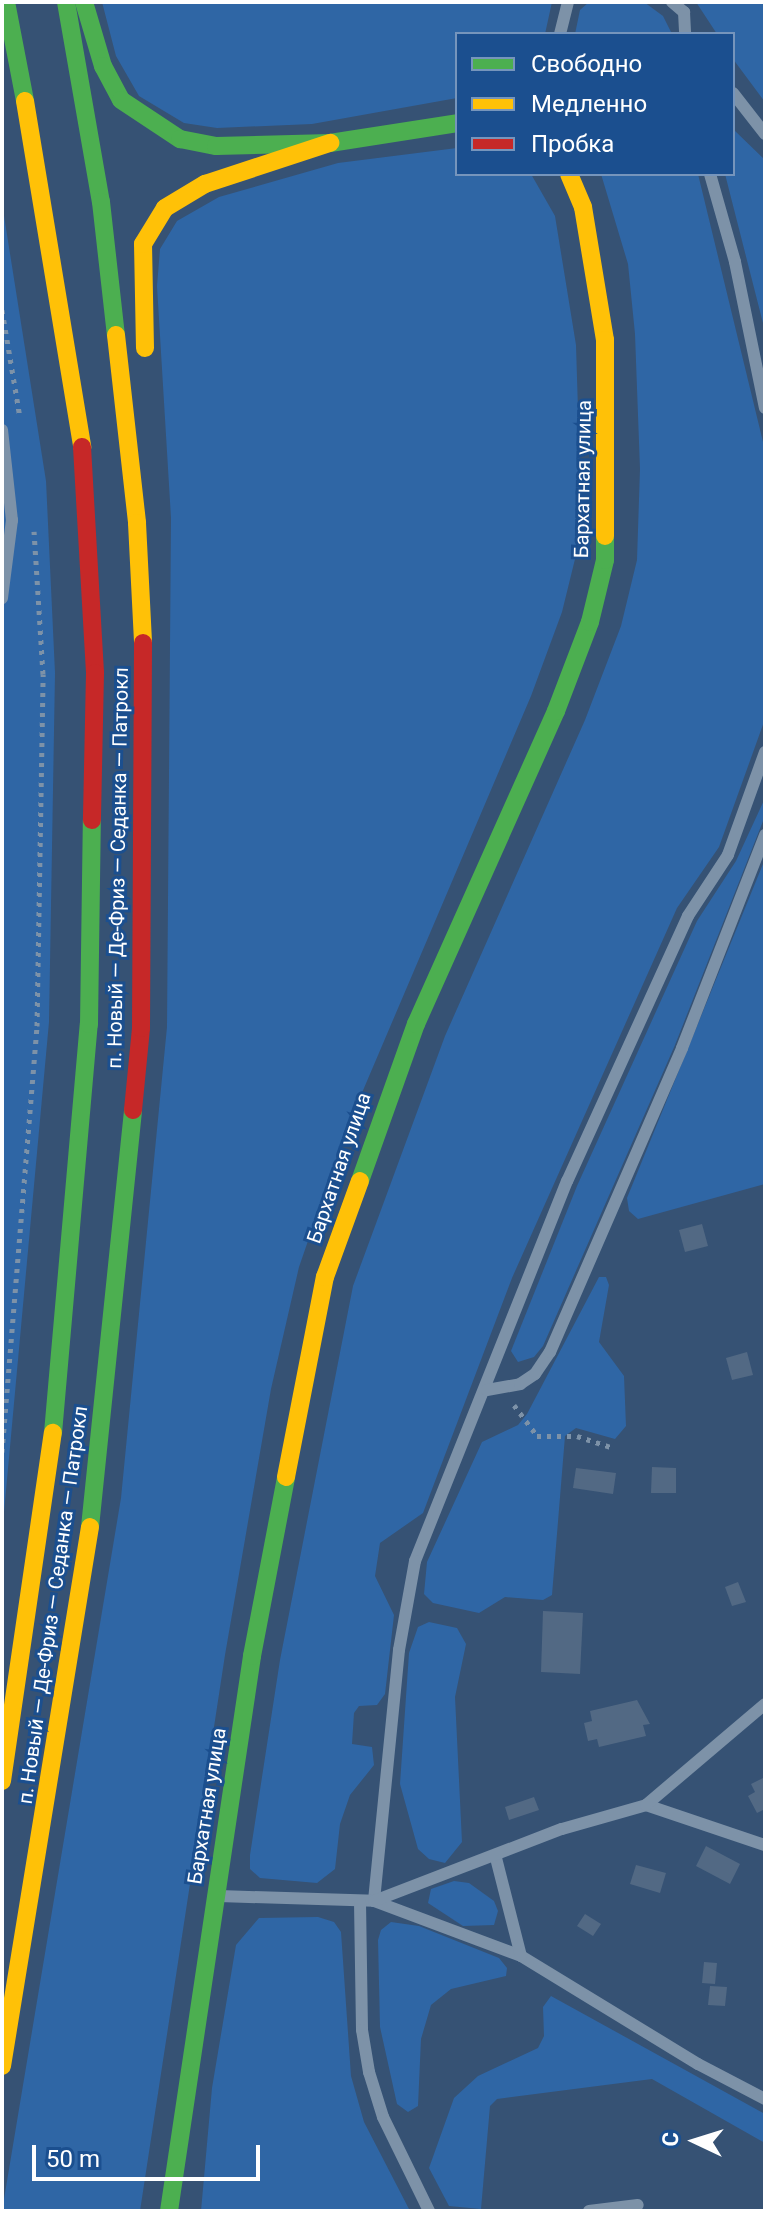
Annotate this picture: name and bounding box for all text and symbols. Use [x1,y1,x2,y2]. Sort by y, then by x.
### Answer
legend [455,32,735,176]
text: Свободно [531,50,642,78]
text: Медленно [531,90,647,118]
text: Пробка [531,130,614,158]
street label: Бархатная улица [570,400,596,558]
street label: п. Новый — Де-Фриз — Седанка — Патрокл [102,667,134,1069]
street label: Бархатная улица [302,1089,376,1247]
street label: п. Новый — Де-Фриз — Седанка — Патрокл [13,1405,93,1805]
street label: Бархатная улица [183,1726,231,1886]
north arrow [655,2101,735,2181]
scale bar [36,2129,264,2179]
text: С [658,2131,684,2147]
text: 50 m [46,2145,100,2173]

